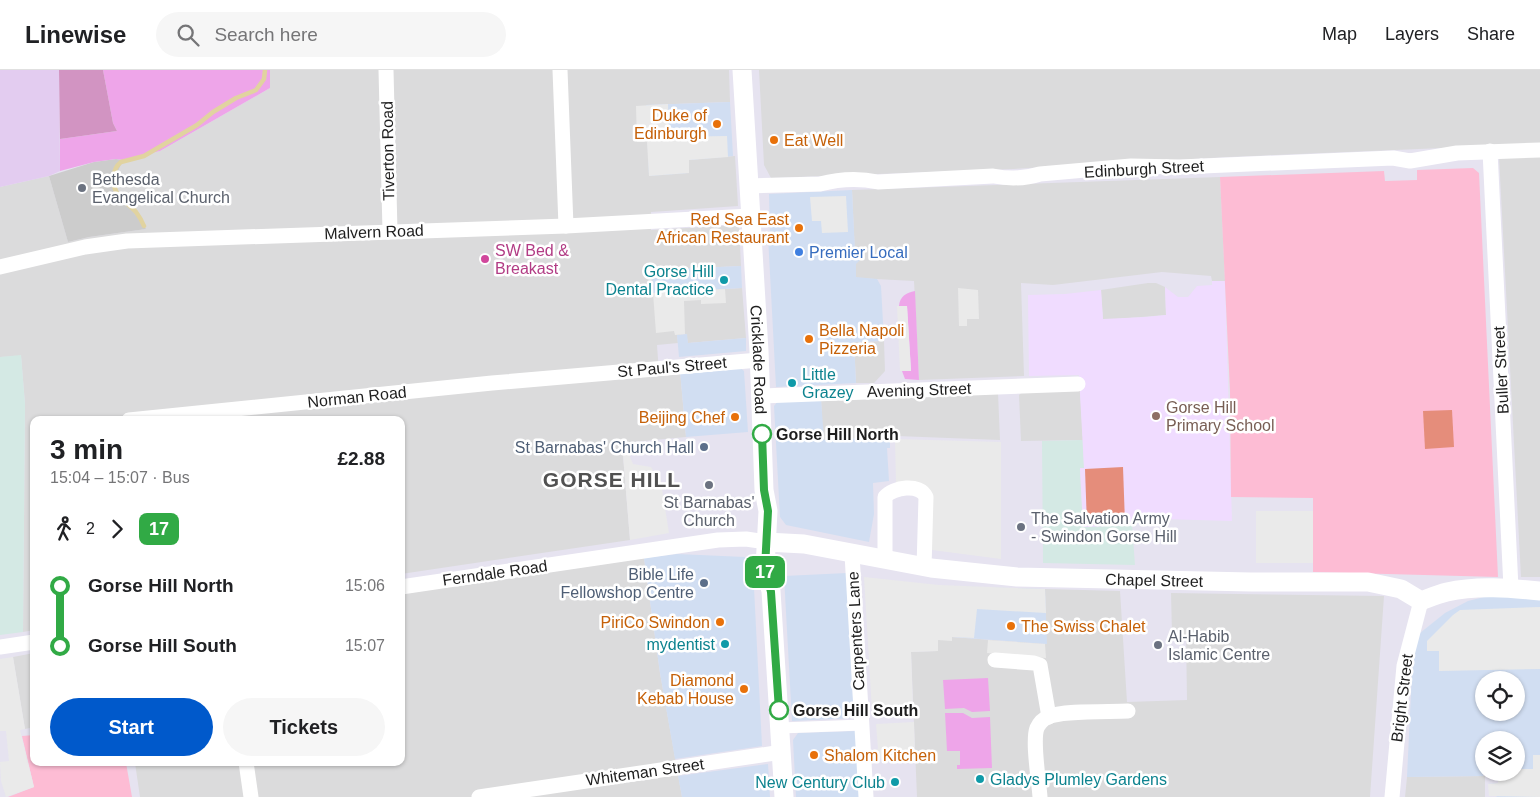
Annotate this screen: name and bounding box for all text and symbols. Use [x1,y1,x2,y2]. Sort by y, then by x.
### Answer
search box [156,12,506,57]
text: Linewise [25,21,126,48]
icon: search [174,21,202,49]
text: Search here [214,24,318,45]
text: Map [1322,24,1357,44]
text: Layers [1385,24,1439,44]
text: Share [1467,24,1515,44]
street label: Tiverton Road [379,101,397,201]
place label: Duke of Edinburgh [634,107,708,142]
marker: Duke of Edinburgh [711,118,723,130]
place label: Eat Well [784,132,843,149]
marker: Eat Well [768,134,780,146]
street label: Edinburgh Street [1084,157,1205,181]
place label: Bethesda Evangelical Church [92,171,230,206]
marker: Bethesda Evangelical Church [76,182,88,194]
place label: Red Sea East African Restaurant [656,211,790,246]
street label: Malvern Road [324,222,424,242]
marker: Red Sea East African Restaurant [793,222,805,234]
place label: SW Bed & Breakast [495,242,569,277]
place label: Premier Local [809,244,908,261]
marker: Premier Local [793,246,805,258]
marker: SW Bed & Breakast [479,253,491,265]
place label: Gorse Hill Dental Practice [606,263,714,298]
marker: Gorse Hill Dental Practice [718,274,730,286]
street label: Cricklade Road [748,304,770,414]
place label: Bella Napoli Pizzeria [819,322,904,357]
street label: Buller Street [1490,325,1512,414]
marker: Bella Napoli Pizzeria [803,333,815,345]
street label: St Paul's Street [617,354,728,380]
place label: Little Grazey [802,366,854,401]
marker: Little Grazey [786,377,798,389]
street label: Avening Street [866,380,972,400]
street label: Norman Road [307,383,407,411]
place label: Gorse Hill Primary School [1166,399,1274,434]
place label: Beijing Chef [639,409,726,426]
marker: Gorse Hill Primary School [1150,410,1162,422]
marker: Beijing Chef [729,411,741,423]
marker: Gorse Hill North [752,424,772,444]
place label: Gorse Hill North [776,426,899,443]
text: 3 min [50,434,123,465]
place label: St Barnabas' Church Hall [515,439,694,456]
marker: St Barnabas' Church Hall [698,441,710,453]
text: £2.88 [337,448,385,469]
district label: GORSE HILL [543,468,681,491]
text: 15:04 – 15:07 · Bus [50,469,190,486]
marker: St Barnabas' Church [703,479,715,491]
place label: St Barnabas' Church [663,494,755,529]
place label: The Salvation Army - Swindon Gorse Hill [1031,510,1177,545]
icon: walk [50,515,78,543]
icon: forward [103,515,131,543]
text: 17 [149,519,169,539]
text: 2 [86,520,95,537]
marker: The Salvation Army - Swindon Gorse Hill [1015,521,1027,533]
line badge: 17 [742,556,788,588]
street label: Ferndale Road [441,557,549,589]
text: 17 [755,562,775,582]
place label: Bible Life Fellowshop Centre [561,566,694,601]
street label: Chapel Street [1105,570,1204,589]
street label: Carpenters Lane [844,571,868,691]
text: Gorse Hill North [88,575,234,596]
text: 15:06 [345,577,385,594]
marker: Bible Life Fellowshop Centre [698,577,710,589]
place label: PiriCo Swindon [601,614,710,631]
marker: PiriCo Swindon [714,616,726,628]
place label: The Swiss Chalet [1021,618,1146,635]
marker: The Swiss Chalet [1005,620,1017,632]
place label: Al-Habib Islamic Centre [1168,628,1270,663]
text: Gorse Hill South [88,635,237,656]
place label: mydentist [647,636,716,653]
text: 15:07 [345,637,385,654]
marker: mydentist [719,638,731,650]
marker: Al-Habib Islamic Centre [1152,639,1164,651]
street label: Bright Street [1388,652,1416,743]
map controls [1475,671,1525,781]
button: locate [1475,671,1525,721]
place label: Diamond Kebab House [637,672,734,707]
marker: Diamond Kebab House [738,683,750,695]
button: Start [50,698,213,756]
button: Tickets [223,698,385,756]
marker: Gorse Hill South [769,700,789,720]
place label: Gorse Hill South [793,702,918,719]
button: layers [1475,731,1525,781]
place label: Shalom Kitchen [824,747,936,764]
marker: Shalom Kitchen [808,749,820,761]
street label: Whiteman Street [585,755,706,789]
place label: Gladys Plumley Gardens [990,771,1167,788]
marker: Gladys Plumley Gardens [974,773,986,785]
place label: New Century Club [755,774,885,791]
marker: New Century Club [889,776,901,788]

